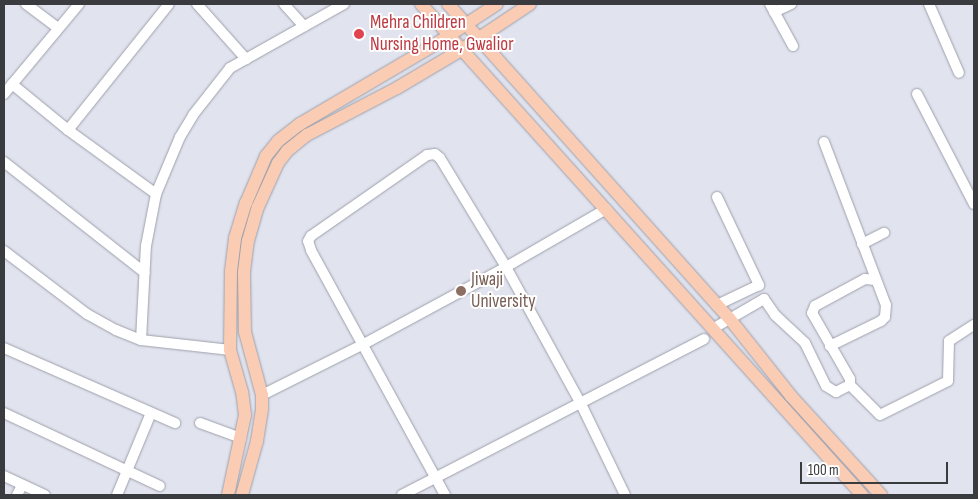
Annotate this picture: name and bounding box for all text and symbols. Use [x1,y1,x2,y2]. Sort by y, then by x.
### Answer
place label: Mehra Children Nursing Home, Gwalior [370,12,514,56]
marker: Mehra Children Nursing Home, Gwalior [352,27,366,41]
place label: Jiwaji University [471,269,536,313]
marker: Jiwaji University [455,285,467,297]
scale bar [803,452,950,484]
text: 100 m [808,461,839,480]

